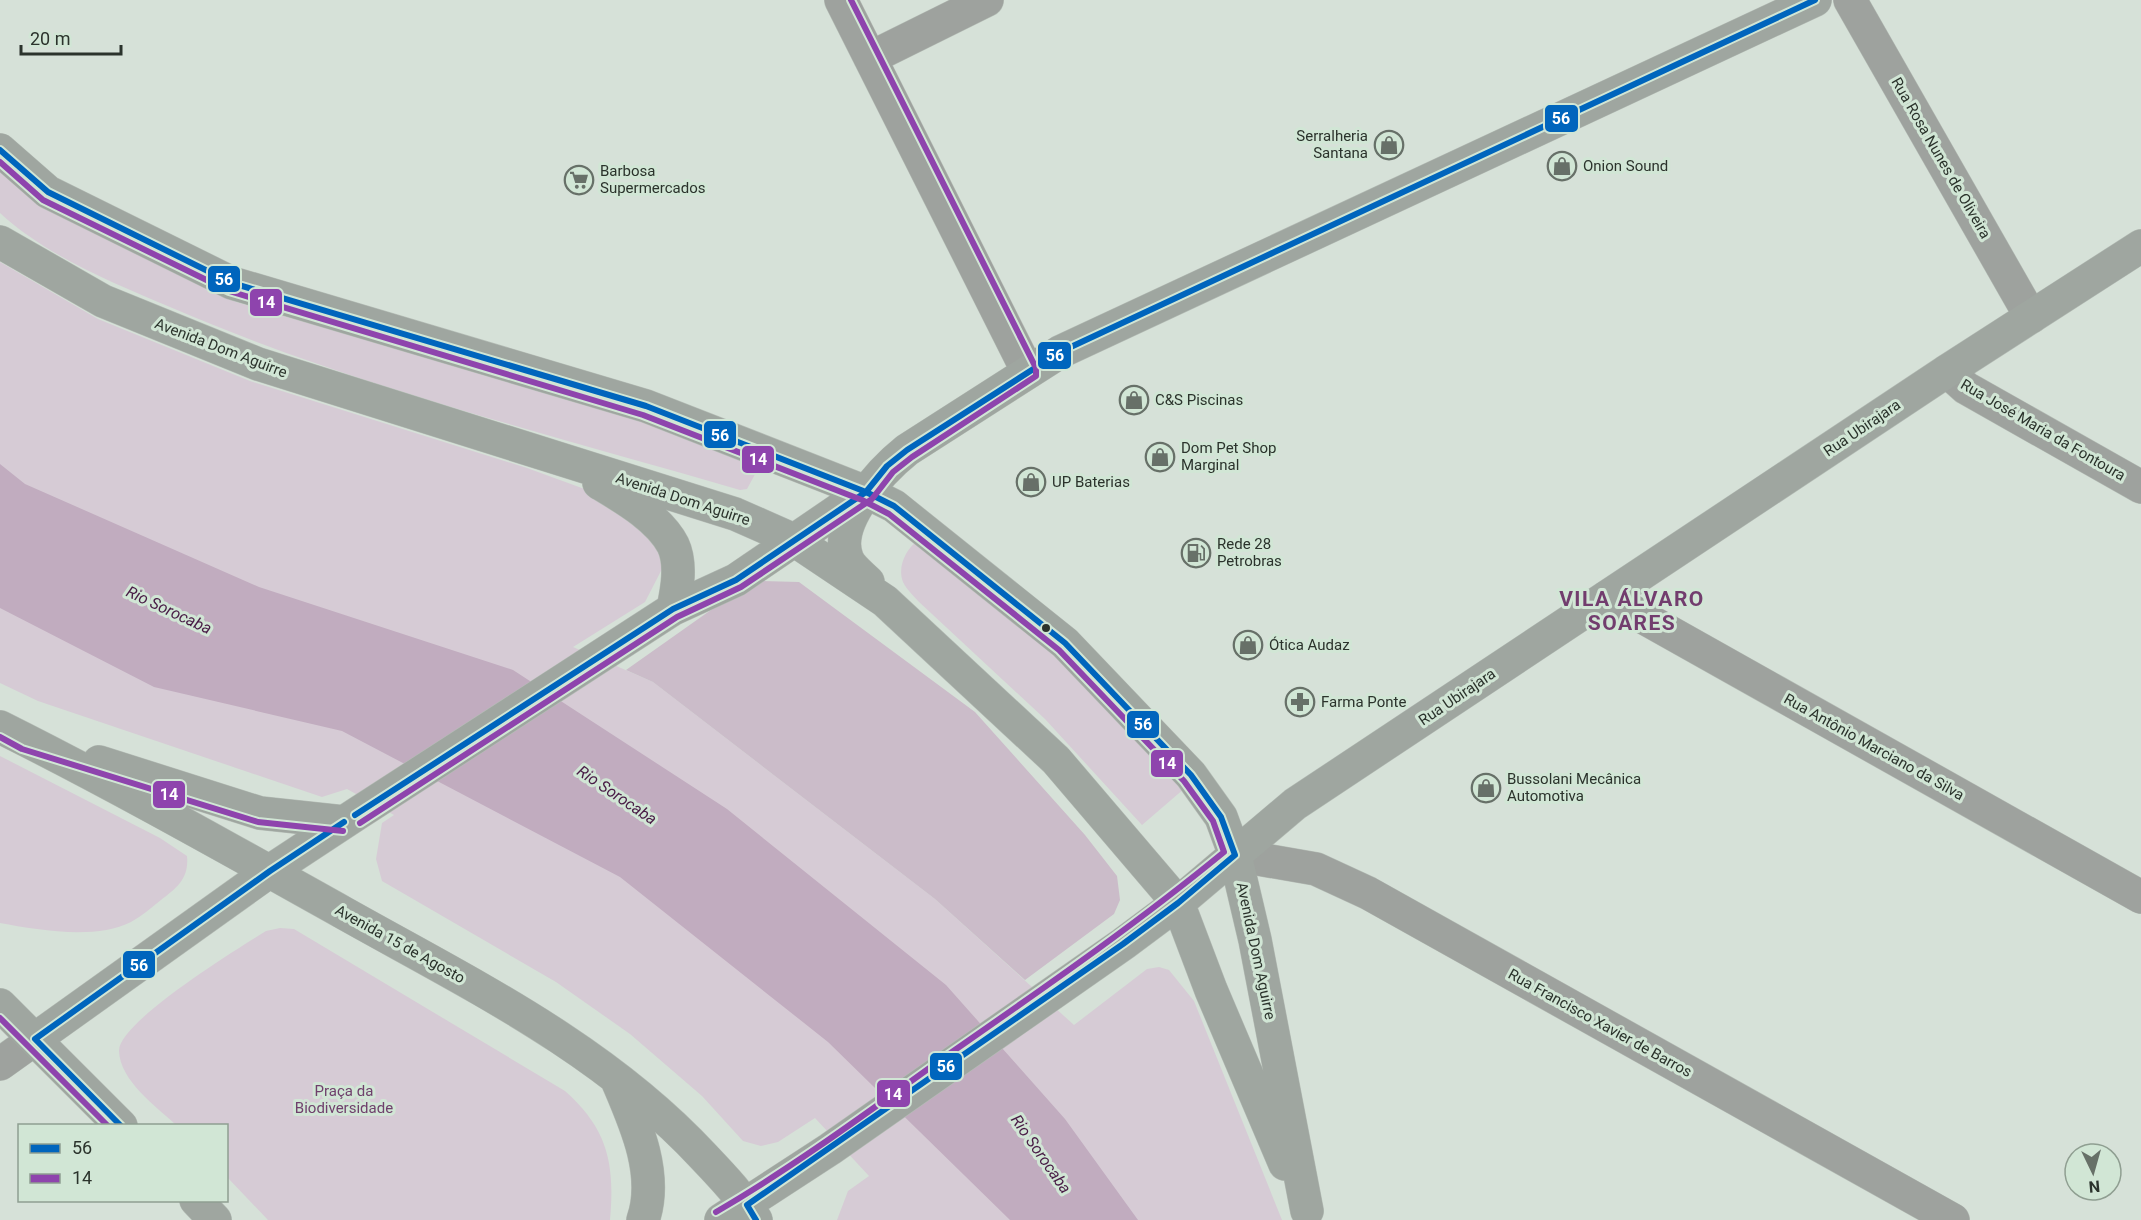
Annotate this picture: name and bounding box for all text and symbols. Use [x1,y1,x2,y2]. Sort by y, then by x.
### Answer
scale bar [21,18,122,56]
text: 20 m [30,28,70,49]
street label: Rua Rosa Nunes de Oliveira [1887,74,1995,242]
line badge: 56 [1544,104,1579,133]
text: 56 [1552,109,1570,128]
place label: Serralheria Santana [1296,127,1368,162]
shop icon: Serralheria Santana [1373,129,1405,161]
shop icon: Onion Sound [1546,150,1578,182]
place label: Onion Sound [1583,157,1668,175]
place label: Barbosa Supermercados [600,162,705,197]
supermarket icon: Barbosa Supermercados [563,164,595,196]
line badge: 56 [207,265,241,293]
text: 56 [215,270,233,289]
line badge: 14 [249,288,283,317]
text: 14 [257,293,275,312]
street label: Avenida Dom Aguirre [152,314,290,382]
line badge: 56 [1037,341,1072,370]
text: 56 [1046,346,1064,365]
street label: Rua José Maria da Fontoura [1957,375,2129,485]
shop icon: C&S Piscinas [1118,384,1150,416]
place label: C&S Piscinas [1155,391,1243,409]
street label: Rua Ubirajara [1820,396,1904,460]
line badge: 56 [703,420,737,449]
text: 56 [711,426,729,445]
place label: Dom Pet Shop Marginal [1181,439,1276,474]
shop icon: Dom Pet Shop Marginal [1144,441,1176,473]
line badge: 14 [741,445,775,474]
text: 14 [749,450,767,469]
shop icon: UP Baterias [1015,466,1047,498]
street label: Avenida Dom Aguirre [614,469,752,529]
place label: UP Baterias [1052,473,1130,491]
place label: Rede 28 Petrobras [1217,535,1282,570]
fuel station icon: Rede 28 Petrobras [1180,537,1212,569]
water label: Rio Sorocaba [123,582,215,638]
district label: VILA ÁLVARO SOARES [1559,587,1705,635]
unlabelled marker [1040,622,1052,634]
shop icon: Ótica Audaz [1232,629,1264,661]
place label: Ótica Audaz [1269,636,1350,654]
street label: Rua Ubirajara [1415,665,1499,729]
pharmacy icon: Farma Ponte [1284,686,1316,718]
street label: Rua Antônio Marciano da Silva [1781,690,1967,804]
place label: Farma Ponte [1321,693,1406,711]
line badge: 56 [1126,710,1160,739]
text: 56 [1134,715,1152,734]
line badge: 14 [1150,749,1184,778]
text: 14 [1158,754,1176,773]
water label: Rio Sorocaba [574,761,660,829]
place label: Bussolani Mecânica Automotiva [1507,770,1641,805]
shop icon: Bussolani Mecânica Automotiva [1470,772,1502,804]
line badge: 14 [152,780,186,809]
text: 14 [160,785,178,804]
street label: Avenida Dom Aguirre [1233,881,1279,1021]
street label: Avenida 15 de Agosto [332,901,468,987]
line badge: 56 [122,950,156,979]
text: 56 [130,956,148,975]
street label: Rua Francisco Xavier de Barros [1505,965,1695,1081]
line badge: 56 [929,1052,963,1081]
text: 56 [937,1057,955,1076]
line badge: 14 [876,1079,911,1108]
park label: Praça da Biodiversidade [295,1082,393,1117]
text: 14 [884,1085,902,1104]
water label: Rio Sorocaba [1007,1111,1075,1197]
legend [18,1124,228,1202]
text: 56 [72,1137,92,1158]
north arrow [2063,1142,2123,1202]
text: 14 [72,1167,92,1188]
text: N [2088,1176,2101,1196]

